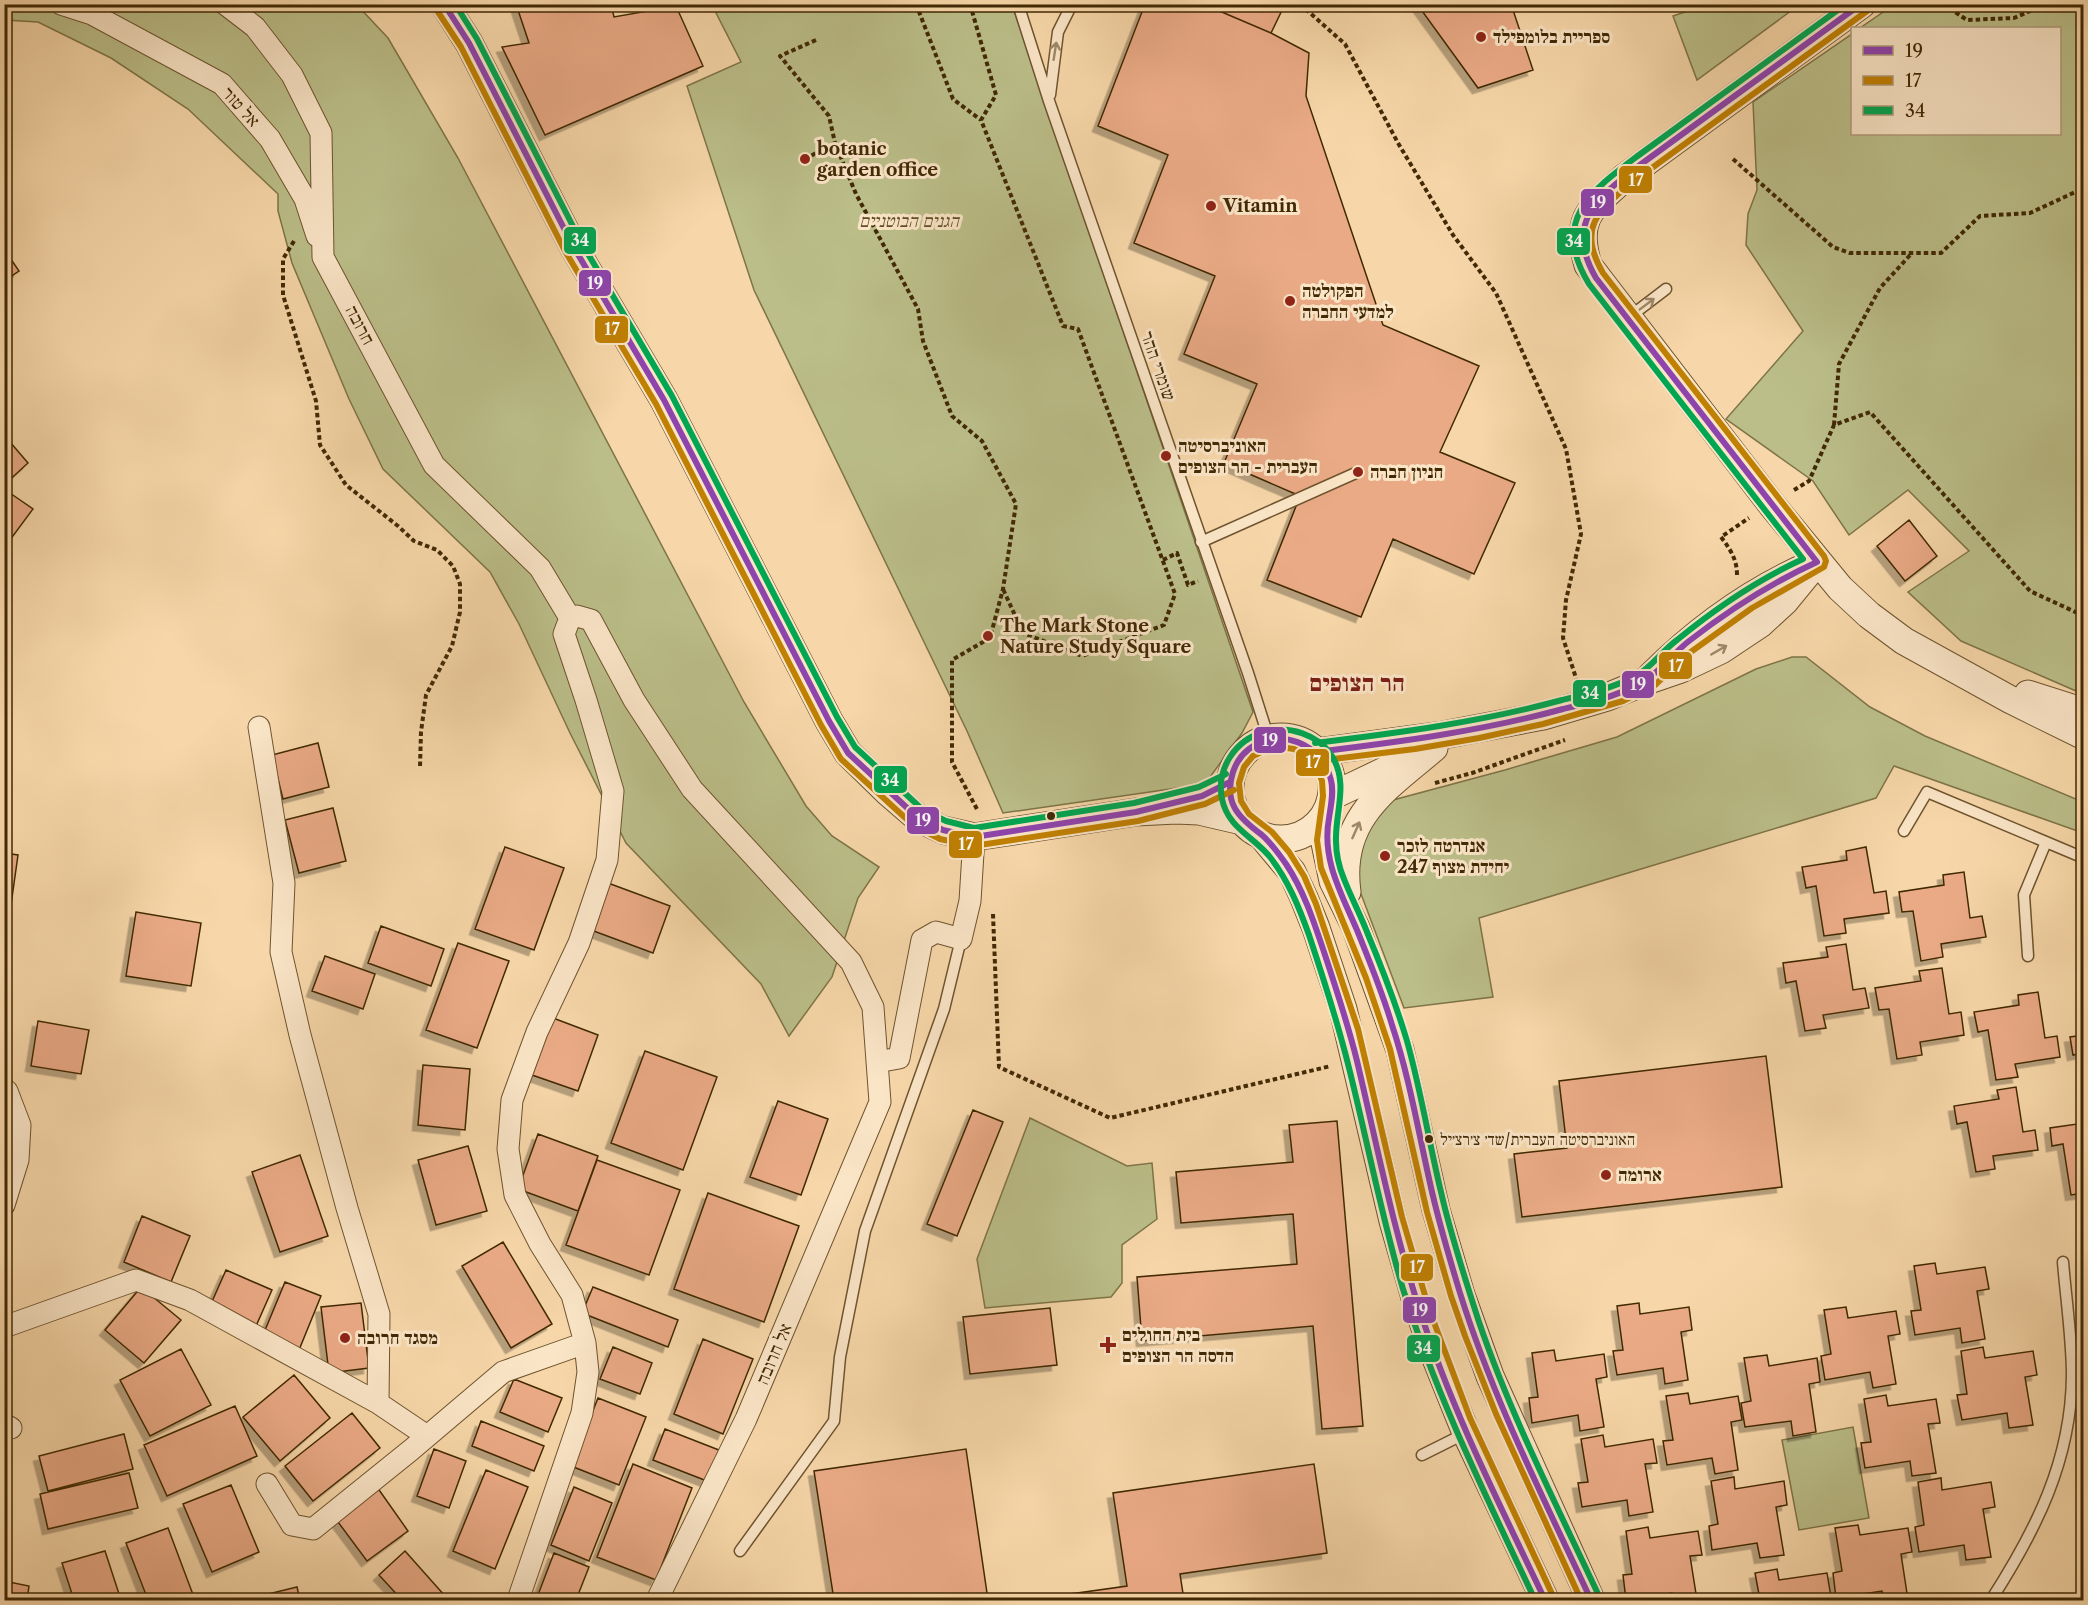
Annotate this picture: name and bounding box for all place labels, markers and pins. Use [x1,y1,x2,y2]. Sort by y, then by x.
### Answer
place label: ספריית בלומפילד [1493,26,1610,48]
marker: ספריית בלומפילד [1474,30,1488,44]
place label: botanic garden office [816,138,938,181]
marker: botanic garden office [798,152,812,166]
place label: Vitamin [1222,195,1298,217]
marker: Vitamin [1204,199,1218,213]
place label: הפקולטה למדעי החברה [1302,280,1394,323]
marker: הפקולטה למדעי החברה [1283,294,1297,308]
place label: האוניברסיטה העברית - הר הצופים [1178,435,1318,478]
marker: האוניברסיטה העברית - הר הצופים [1159,449,1173,463]
place label: חניון חברה [1370,461,1443,483]
marker: חניון חברה [1351,465,1365,479]
place label: The Mark Stone Nature Study Square [1000,615,1192,658]
marker: The Mark Stone Nature Study Square [981,629,995,643]
unlabelled marker [1045,810,1057,822]
place label: אנדרטה לזכר יחידת מצוף 247 [1397,835,1509,878]
marker: אנדרטה לזכר יחידת מצוף 247 [1378,849,1392,863]
place label: האוניברסיטה העברית/שד׳ צ׳רצ׳יל [1440,1129,1635,1149]
marker: האוניברסיטה העברית/שד׳ צ׳רצ׳יל [1423,1133,1435,1145]
place label: ארומה [1618,1164,1662,1186]
marker: ארומה [1599,1168,1613,1182]
place label: בית החולים הדסה הר הצופים [1122,1324,1234,1367]
place label: מסגד חרובה [357,1327,438,1349]
marker: מסגד חרובה [338,1331,352,1345]
marker: בית החולים הדסה הר הצופים [1099,1336,1117,1354]

